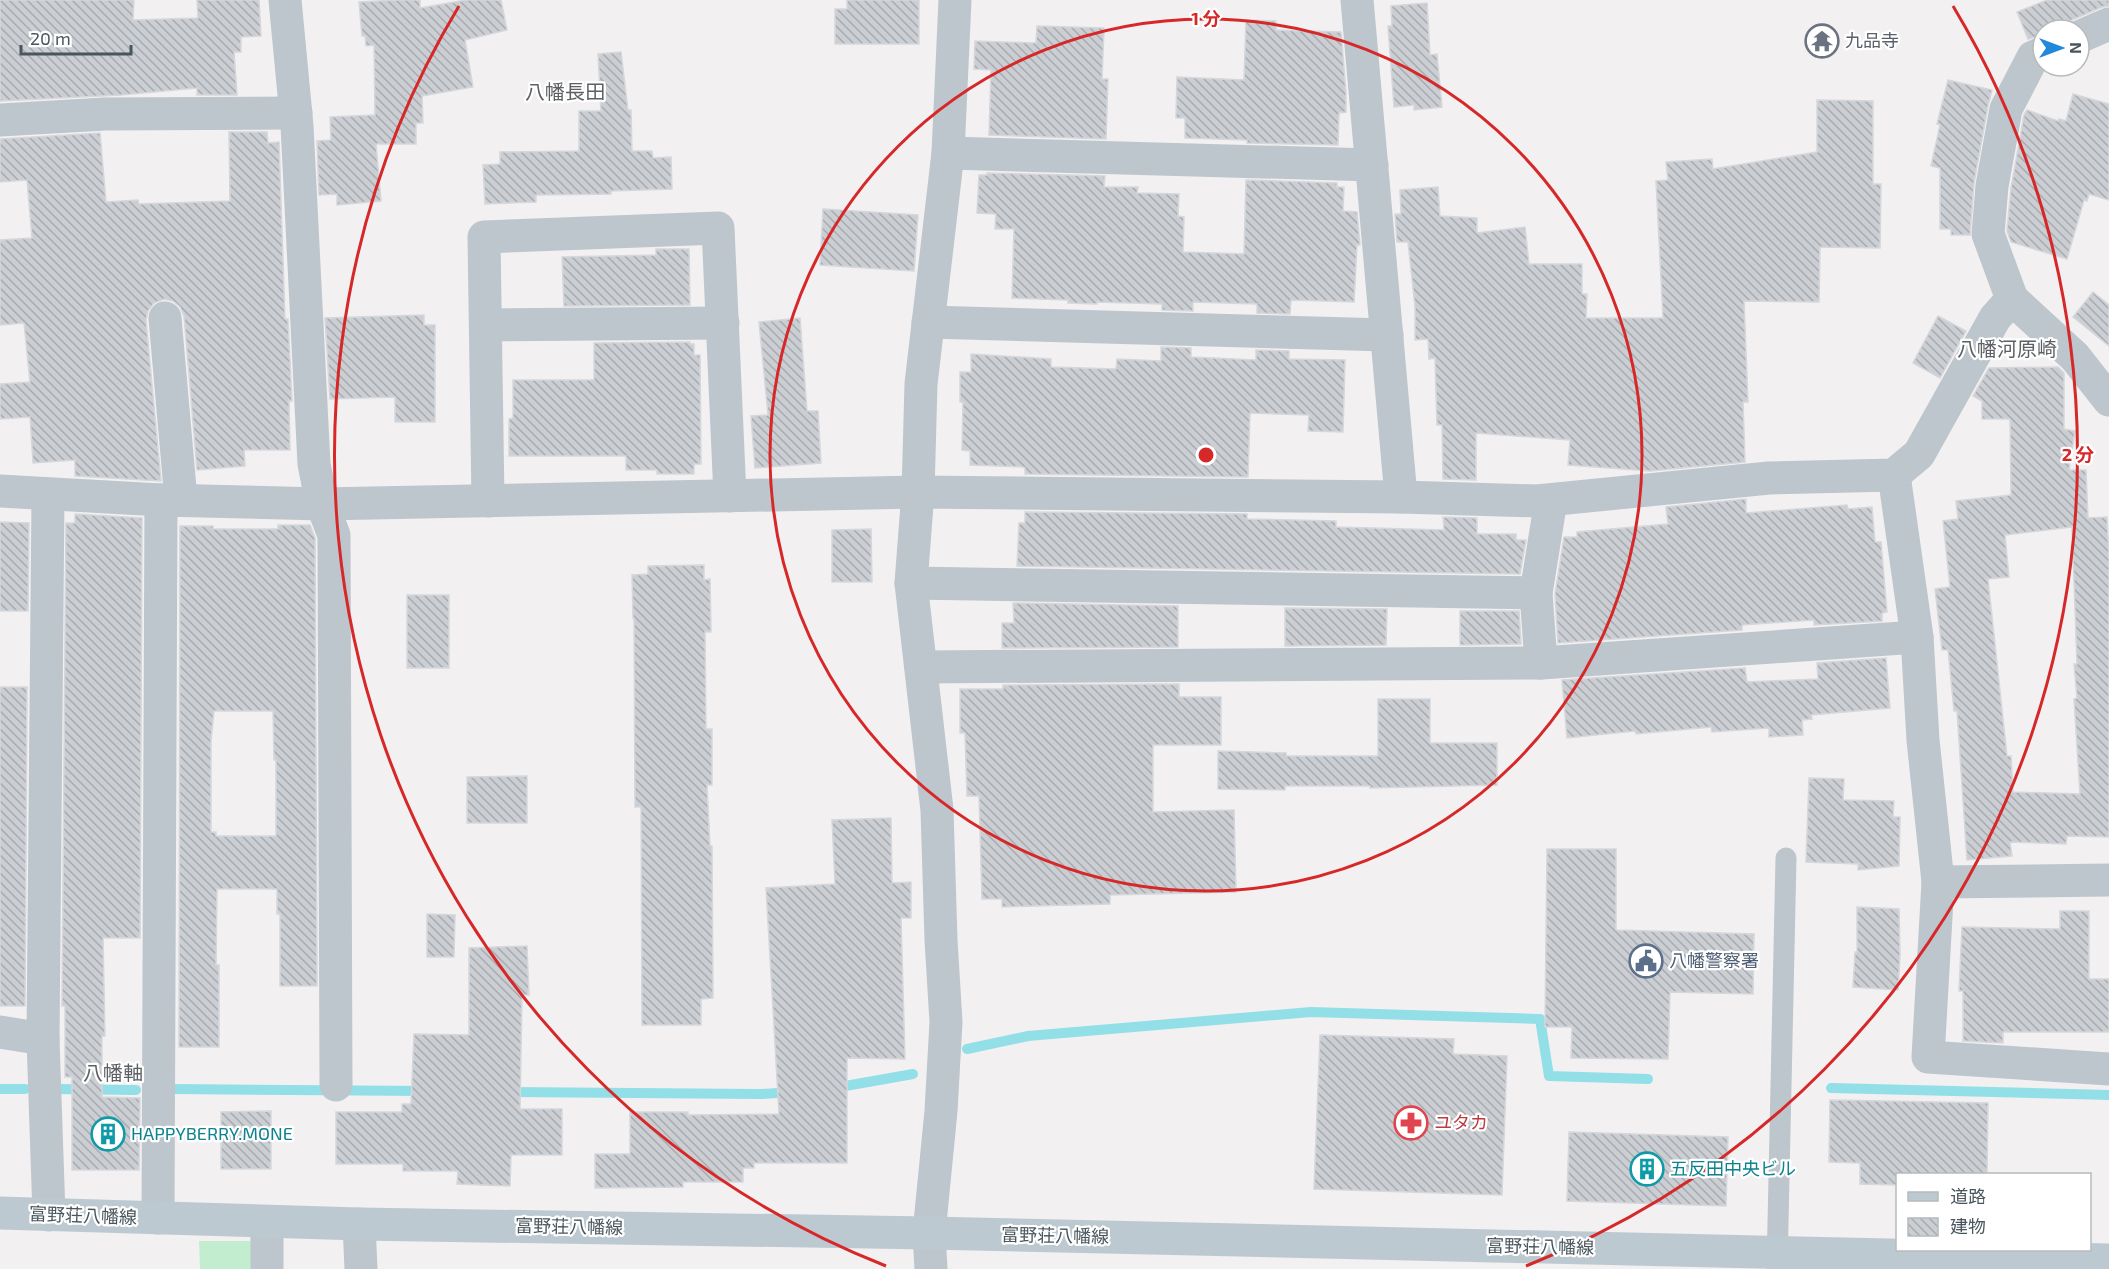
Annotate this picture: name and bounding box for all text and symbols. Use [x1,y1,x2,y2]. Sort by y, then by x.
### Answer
text: 1 分 [1191,7,1221,29]
scale bar [21,18,130,56]
north arrow [2031,18,2091,78]
temple icon: 九品寺 [1804,23,1840,59]
text: 20 m [30,27,71,49]
place label: 九品寺 [1845,29,1899,51]
text: N [2067,42,2086,54]
district label: 八幡長田 [525,79,605,103]
district label: 八幡河原崎 [1957,336,2057,360]
text: 2 分 [2062,443,2094,465]
centre of rings [1196,445,1216,465]
public building icon: 八幡警察署 [1628,943,1664,979]
place label: 八幡警察署 [1669,949,1759,971]
district label: 八幡軸 [83,1060,143,1084]
pharmacy icon: ユタカ [1393,1105,1429,1141]
place label: ユタカ [1434,1111,1488,1133]
building icon: HAPPYBERRY.MONE [90,1116,126,1152]
place label: HAPPYBERRY.MONE [131,1122,293,1144]
building icon: 五反田中央ビル [1629,1151,1665,1187]
place label: 五反田中央ビル [1670,1157,1796,1179]
legend [1896,1173,2091,1251]
text: 道路 [1950,1185,1986,1207]
street label: 富野荘八幡線 [29,1202,137,1228]
street label: 富野荘八幡線 [515,1214,623,1238]
text: 建物 [1950,1215,1986,1237]
street label: 富野荘八幡線 [1001,1223,1109,1247]
street label: 富野荘八幡線 [1486,1234,1594,1258]

